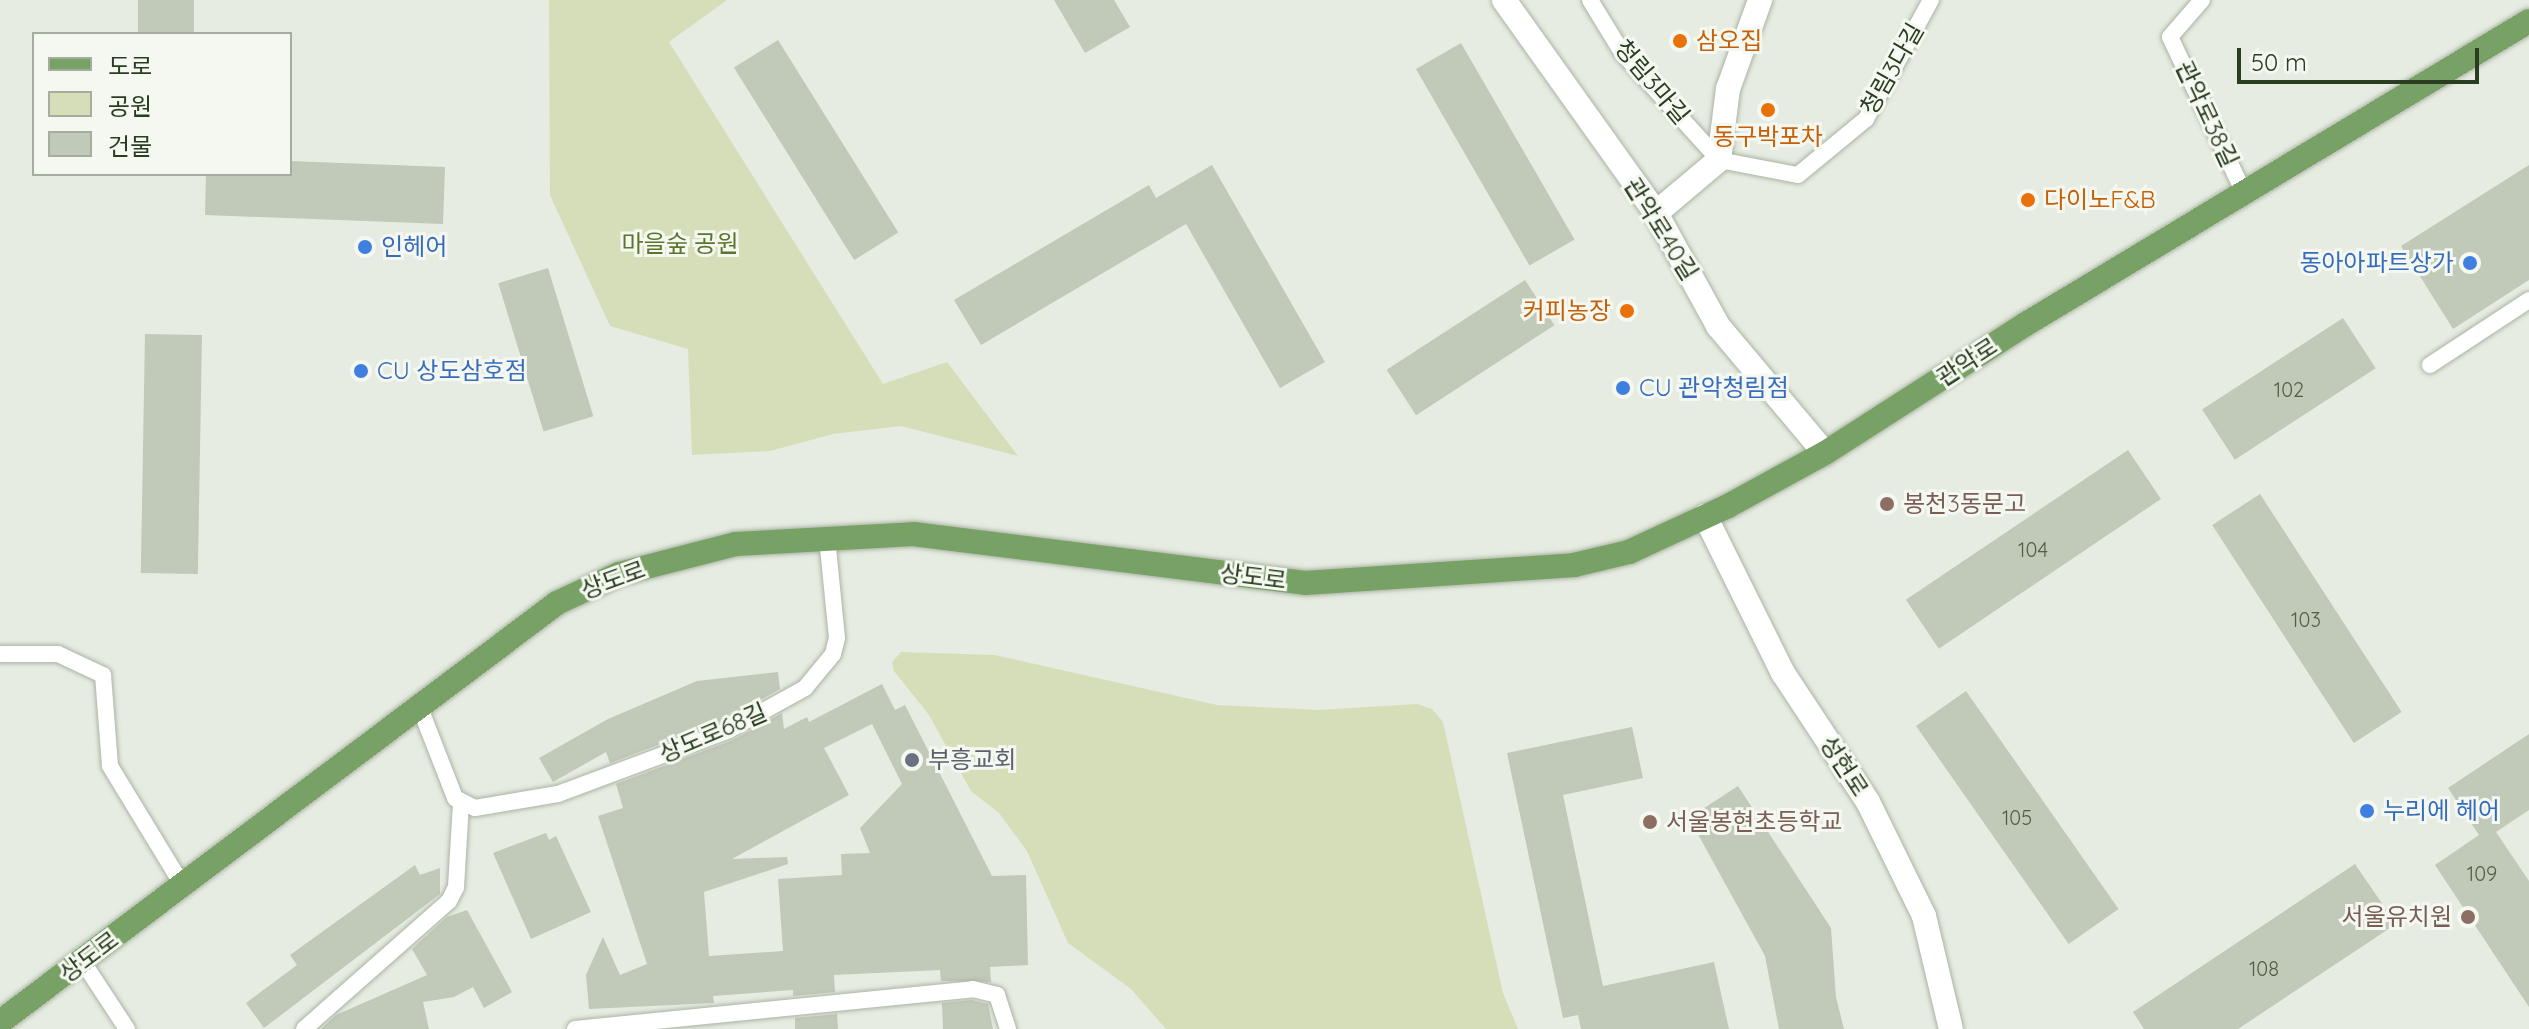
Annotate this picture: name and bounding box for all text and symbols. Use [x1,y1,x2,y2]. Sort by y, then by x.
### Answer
street label: 청림3다길 [1854,18,1930,120]
place label: 삼오집 [1696,27,1762,55]
legend [32,32,292,176]
marker: 삼오집 [1671,32,1689,50]
scale bar [2241,32,2483,82]
street label: 청림3마길 [1609,34,1695,130]
text: 50 m [2251,47,2307,77]
text: 도로 [108,51,152,81]
street label: 관악로38길 [2170,56,2244,172]
text: 공원 [108,91,152,121]
marker: 동구박포차 [1759,101,1777,119]
place label: 동구박포차 [1713,123,1823,151]
text: 건물 [108,131,152,161]
street label: 관악로40길 [1618,173,1704,285]
place label: 다이노F&B [2044,186,2156,214]
marker: 다이노F&B [2019,191,2037,209]
park label: 마을숲 공원 [622,230,738,258]
place label: 인헤어 [381,233,447,261]
marker: 인헤어 [356,238,374,256]
place label: 동아아파트상가 [2299,249,2454,277]
marker: 동아아파트상가 [2461,254,2479,272]
place label: 커피농장 [1523,297,1611,325]
marker: 커피농장 [1618,302,1636,320]
street label: 관악로 [1931,332,2003,392]
place label: CU 상도삼호점 [377,357,527,385]
marker: CU 상도삼호점 [352,362,370,380]
place label: CU 관악청림점 [1639,374,1789,402]
house number: 102 [2274,377,2304,401]
marker: CU 관악청림점 [1614,379,1632,397]
place label: 봉천3동문고 [1903,490,2026,518]
marker: 봉천3동문고 [1878,495,1896,513]
house number: 104 [2018,537,2048,561]
street label: 상도로 [577,555,649,605]
street label: 상도로 [1218,559,1288,595]
house number: 103 [2291,607,2321,631]
street label: 상도로68길 [655,697,771,769]
street label: 성현로 [1814,730,1874,802]
place label: 부흥교회 [928,746,1016,774]
marker: 부흥교회 [903,751,921,769]
place label: 누리에 헤어 [2383,797,2500,825]
marker: 누리에 헤어 [2358,802,2376,820]
house number: 105 [2002,805,2032,829]
place label: 서울봉현초등학교 [1666,808,1843,836]
marker: 서울봉현초등학교 [1641,813,1659,831]
house number: 109 [2467,861,2497,885]
place label: 서울유치원 [2342,903,2452,931]
marker: 서울유치원 [2459,908,2477,926]
street label: 상도로 [54,926,124,988]
house number: 108 [2249,956,2279,980]

